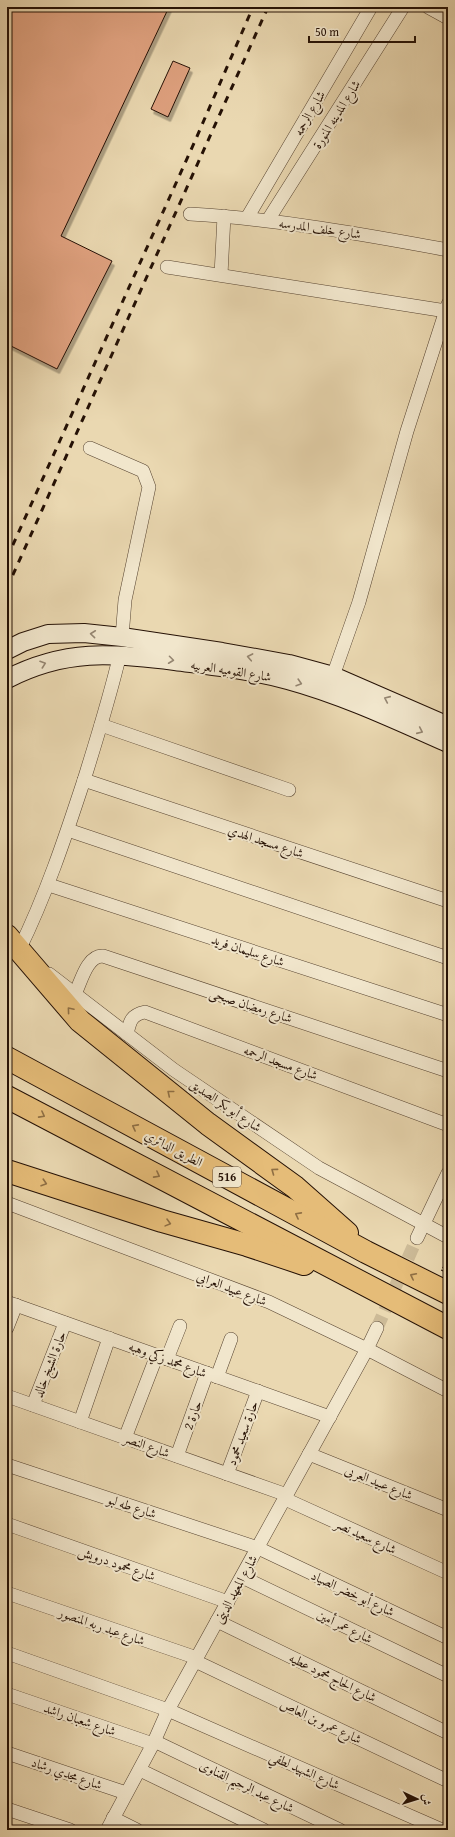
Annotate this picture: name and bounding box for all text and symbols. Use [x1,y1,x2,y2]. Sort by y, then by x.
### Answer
scale bar [309,18,415,44]
text: 50 m [315,23,339,40]
street label: شارع المدينه المنورة [308,76,367,153]
street label: شارع الرحمه [289,87,332,140]
street label: شارع خلف المدرسه [277,213,362,246]
one-way arrow [90,630,96,639]
one-way arrow [247,653,253,662]
street label: شارع القوميه العربيه [189,655,273,688]
one-way arrow [168,656,174,665]
one-way arrow [39,660,46,668]
one-way arrow [296,678,303,687]
one-way arrow [383,696,391,704]
one-way arrow [416,726,424,734]
street label: شارع مسجد الهدي [225,820,306,865]
street label: شارع سليمان فريد [208,930,287,973]
street label: شارع رمضان صبحى [206,983,295,1030]
one-way arrow [68,1007,75,1015]
street label: شارع مسجد الرحمه [240,1040,321,1087]
street label: شارع أبو بكر الصديق [185,1074,266,1138]
one-way arrow [167,1091,174,1098]
one-way arrow [37,1110,45,1118]
one-way arrow [131,1124,139,1132]
street label: الطريق الدائري [141,1125,206,1173]
road number: 516 [213,1167,241,1187]
one-way arrow [271,1169,278,1176]
one-way arrow [153,1170,160,1178]
one-way arrow [40,1178,47,1187]
one-way arrow [295,1213,302,1220]
one-way arrow [164,1218,171,1227]
street label: شارع عبيد العرابي [193,1266,270,1312]
one-way arrow [410,1273,417,1281]
street label: حارة الشيخ خالد [28,1328,73,1401]
street label: شارع محمد زكي وهبه [125,1337,210,1384]
street label: حارة 2 [178,1398,207,1433]
street label: حارة سعيد محمود [222,1398,263,1468]
street label: شارع النصر [119,1428,172,1464]
street label: شارع عبيد العربى [341,1460,416,1507]
street label: شارع طه لبو [102,1489,159,1525]
street label: شارع سعيد نصر [329,1513,400,1561]
street label: شارع محمود درويش [75,1541,158,1587]
street label: شارع المعهد الدينى [209,1551,264,1628]
street label: شارع أبو خضر الصياد [307,1566,398,1623]
street label: شارع عبد ربه المنصور [54,1602,147,1652]
street label: شارع عمر أمين [313,1605,376,1650]
street label: شارع الحاج محمود عطيه [285,1648,380,1709]
street label: شارع عمرو بن العاص [276,1694,365,1751]
street label: شارع شعبان راشد [40,1698,119,1743]
street label: شارع الشهيد لطفي [265,1747,343,1798]
street label: شارع مجدي رشاد [28,1753,105,1796]
street label: شارع عبد الرحيم القناوى [194,1755,297,1821]
north arrow [397,1779,437,1819]
text: ش [419,1794,435,1806]

